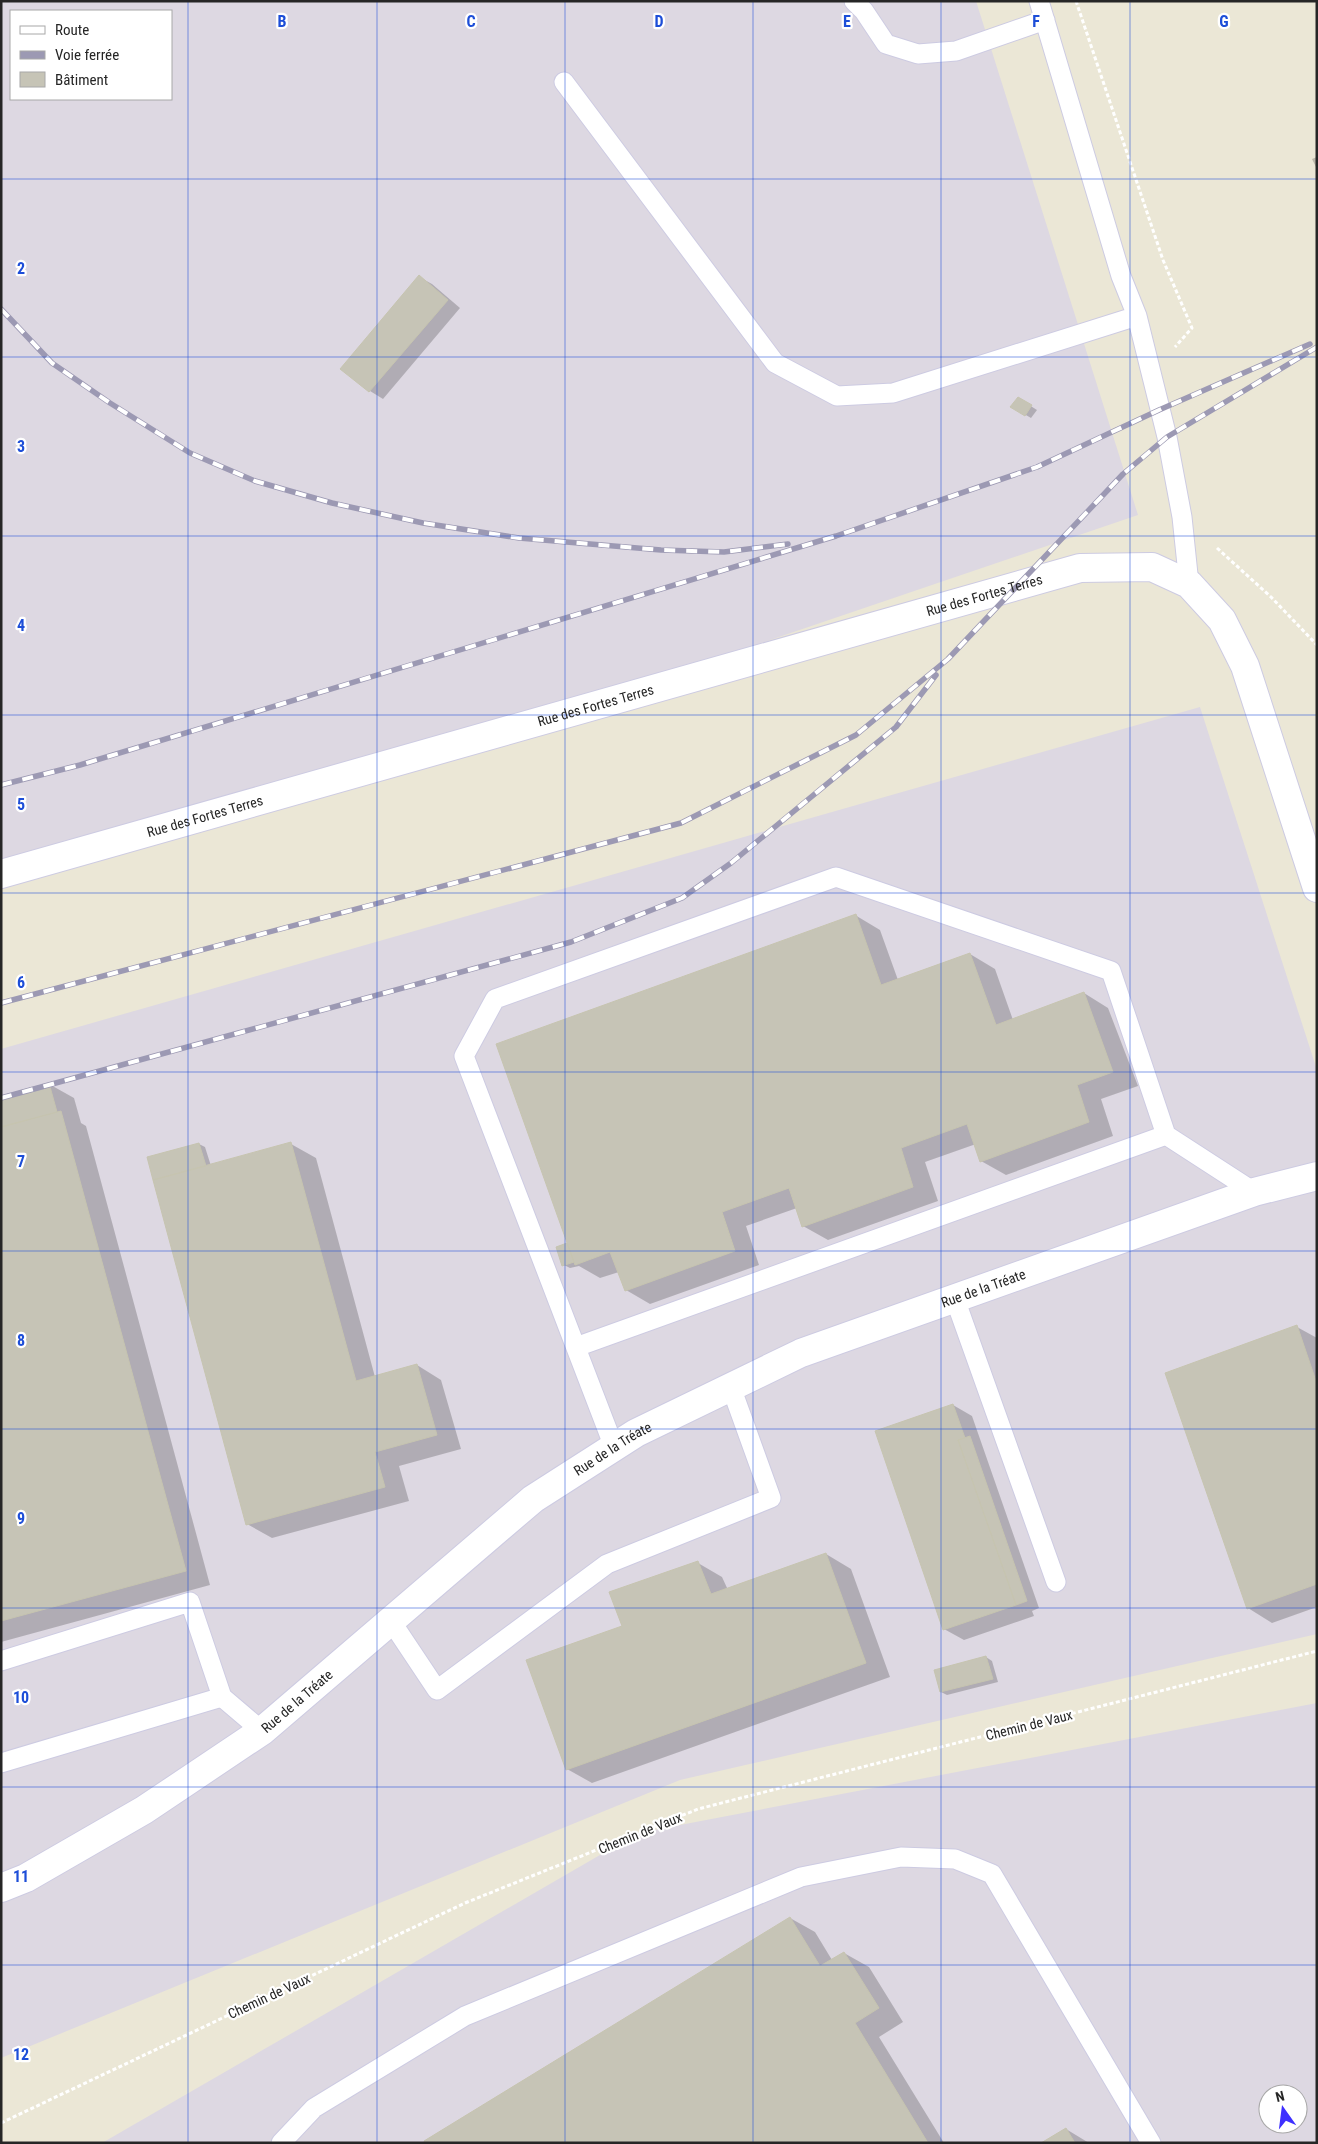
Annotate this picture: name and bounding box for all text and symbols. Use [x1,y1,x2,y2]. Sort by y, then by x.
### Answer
legend [10,10,172,100]
text: B [278,12,287,31]
text: C [466,12,476,31]
text: D [654,12,664,31]
text: E [843,12,851,31]
text: F [1032,12,1040,31]
text: G [1219,12,1229,31]
text: Route [55,21,89,39]
text: Voie ferrée [55,46,119,64]
text: Bâtiment [55,71,108,89]
text: 2 [17,259,25,278]
text: 3 [17,437,25,456]
street label: Rue des Fortes Terres [924,571,1044,619]
text: 4 [17,616,25,635]
street label: Rue des Fortes Terres [536,681,655,729]
street label: Rue des Fortes Terres [145,792,265,840]
text: 5 [17,795,25,814]
text: 6 [17,973,25,992]
text: 7 [17,1152,25,1171]
street label: Rue de la Tréate [939,1266,1028,1311]
text: 8 [17,1331,25,1350]
street label: Rue de la Tréate [571,1419,654,1479]
text: 9 [17,1509,25,1528]
street label: Rue de la Tréate [258,1666,336,1736]
text: 10 [13,1688,29,1707]
street label: Chemin de Vaux [984,1706,1074,1744]
street label: Chemin de Vaux [596,1809,684,1857]
text: 11 [13,1867,29,1886]
street label: Chemin de Vaux [225,1970,313,2022]
text: 12 [13,2045,29,2064]
north arrow [1258,2084,1308,2134]
text: N [1274,2088,1286,2105]

